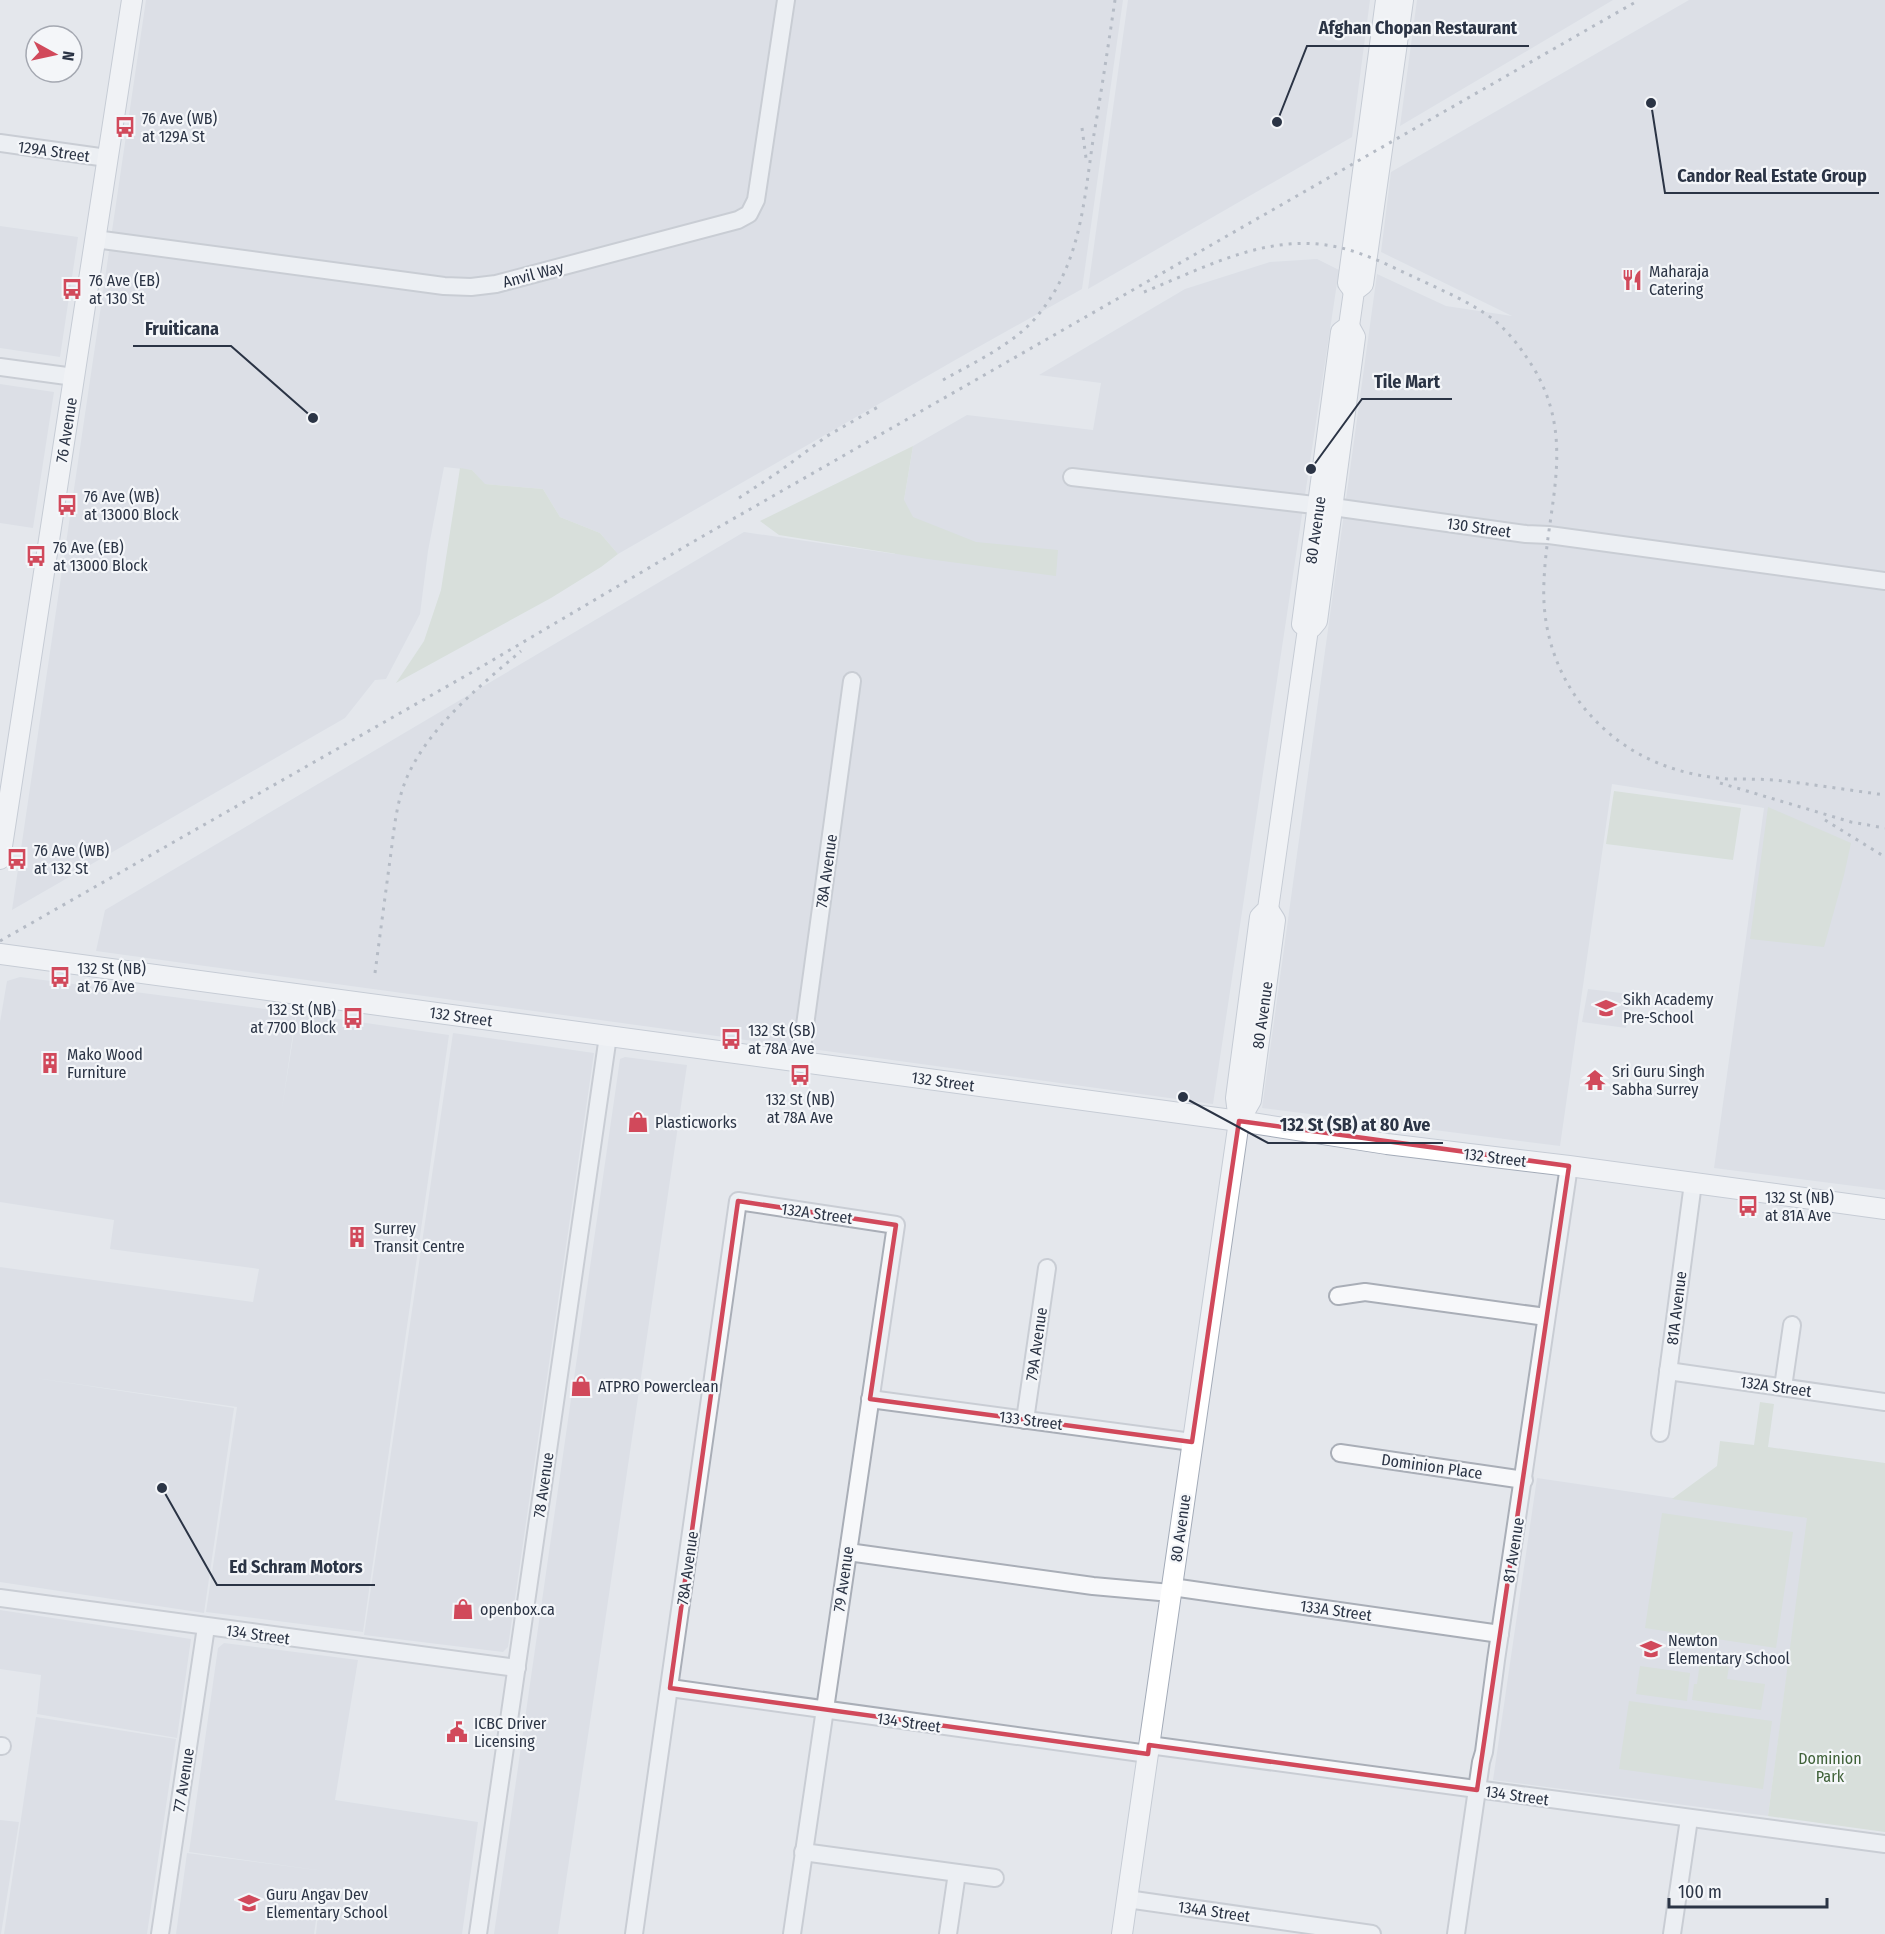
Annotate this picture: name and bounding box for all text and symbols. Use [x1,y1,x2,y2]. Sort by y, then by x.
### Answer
callout: Afghan Chopan Restaurant [1307,10,1529,46]
text: Afghan Chopan Restaurant [1318,17,1518,39]
north arrow [24,24,84,84]
text: N [58,50,78,62]
place label: 76 Ave (WB) at 129A St [142,109,217,146]
bus stop icon: 76 Ave (WB) at 129A St [113,115,137,139]
street label: 129A Street [17,137,92,166]
callout: Candor Real Estate Group [1665,157,1879,193]
text: Candor Real Estate Group [1677,165,1867,187]
street label: Anvil Way [501,257,566,292]
place label: Maharaja Catering [1649,262,1709,299]
restaurant icon: Maharaja Catering [1620,268,1644,292]
place label: 76 Ave (EB) at 130 St [89,271,160,308]
bus stop icon: 76 Ave (EB) at 130 St [60,277,84,301]
callout: Fruiticana [133,310,231,346]
text: Fruiticana [145,318,219,340]
callout: Tile Mart [1362,363,1452,399]
text: Tile Mart [1374,371,1441,393]
street label: 76 Avenue [52,396,81,464]
place label: 76 Ave (WB) at 13000 Block [84,487,179,524]
bus stop icon: 76 Ave (WB) at 13000 Block [55,493,79,517]
street label: 80 Avenue [1301,495,1330,565]
street label: 130 Street [1445,514,1513,542]
place label: 76 Ave (EB) at 13000 Block [53,538,148,575]
bus stop icon: 76 Ave (EB) at 13000 Block [24,544,48,568]
street label: 78A Avenue [812,833,841,909]
place label: 76 Ave (WB) at 132 St [34,841,109,878]
bus stop icon: 76 Ave (WB) at 132 St [5,847,29,871]
place label: 132 St (NB) at 76 Ave [77,959,146,996]
bus stop icon: 132 St (NB) at 76 Ave [48,965,72,989]
street label: 80 Avenue [1248,980,1277,1050]
place label: Sikh Academy Pre-School [1623,990,1714,1027]
school or university icon: Sikh Academy Pre-School [1594,996,1618,1020]
place label: 132 St (NB) at 7700 Block [250,1000,337,1037]
street label: 132 Street [428,1003,494,1030]
bus stop icon: 132 St (NB) at 7700 Block [341,1006,365,1030]
place label: 132 St (SB) at 78A Ave [748,1021,815,1058]
bus stop icon: 132 St (SB) at 78A Ave [719,1027,743,1051]
place label: Mako Wood Furniture [67,1045,143,1082]
building icon: Mako Wood Furniture [38,1051,62,1075]
place label: Sri Guru Singh Sabha Surrey [1612,1062,1705,1099]
bus stop icon: 132 St (NB) at 78A Ave [788,1063,812,1087]
street label: 132 Street [910,1068,976,1095]
temple icon: Sri Guru Singh Sabha Surrey [1583,1068,1607,1092]
place label: 132 St (NB) at 78A Ave [766,1090,835,1127]
callout: 132 St (SB) at 80 Ave [1268,1107,1443,1143]
shop icon: Plasticworks [626,1110,650,1134]
place label: Plasticworks [655,1113,737,1132]
text: 132 St (SB) at 80 Ave [1280,1114,1430,1136]
street label: 132 Street [1462,1144,1528,1171]
place label: 132 St (NB) at 81A Ave [1765,1188,1834,1225]
bus stop icon: 132 St (NB) at 81A Ave [1736,1194,1760,1218]
street label: 132A Street [780,1199,855,1228]
place label: Surrey Transit Centre [374,1219,465,1256]
building icon: Surrey Transit Centre [345,1225,369,1249]
street label: 81A Avenue [1663,1270,1690,1346]
street label: 79A Avenue [1022,1306,1051,1382]
street label: 132A Street [1739,1372,1814,1401]
shop icon: ATPRO Powerclean [569,1374,593,1398]
place label: ATPRO Powerclean [598,1377,719,1396]
street label: 133 Street [998,1407,1065,1434]
street label: Dominion Place [1380,1450,1484,1483]
street label: 78 Avenue [529,1451,558,1519]
street label: 80 Avenue [1166,1493,1195,1563]
street label: 81 Avenue [1499,1516,1528,1584]
street label: 78A Avenue [673,1530,702,1606]
street label: 79 Avenue [830,1545,857,1613]
callout: Ed Schram Motors [217,1549,375,1585]
text: Ed Schram Motors [229,1556,363,1578]
street label: 133A Street [1299,1596,1374,1625]
shop icon: openbox.ca [451,1597,475,1621]
place label: openbox.ca [480,1600,555,1619]
street label: 134 Street [225,1621,292,1648]
place label: Newton Elementary School [1668,1631,1790,1668]
school or university icon: Newton Elementary School [1639,1637,1663,1661]
street label: 134 Street [876,1709,943,1736]
place label: ICBC Driver Licensing [474,1714,547,1751]
public building icon: ICBC Driver Licensing [445,1720,469,1744]
street label: 77 Avenue [169,1746,198,1814]
park label: Dominion Park [1798,1749,1862,1786]
street label: 134 Street [1484,1782,1551,1809]
scale bar [1669,1871,1826,1909]
text: 100 m [1678,1881,1722,1903]
place label: Guru Angav Dev Elementary School [266,1885,388,1922]
school or university icon: Guru Angav Dev Elementary School [237,1891,261,1915]
street label: 134A Street [1177,1897,1252,1926]

